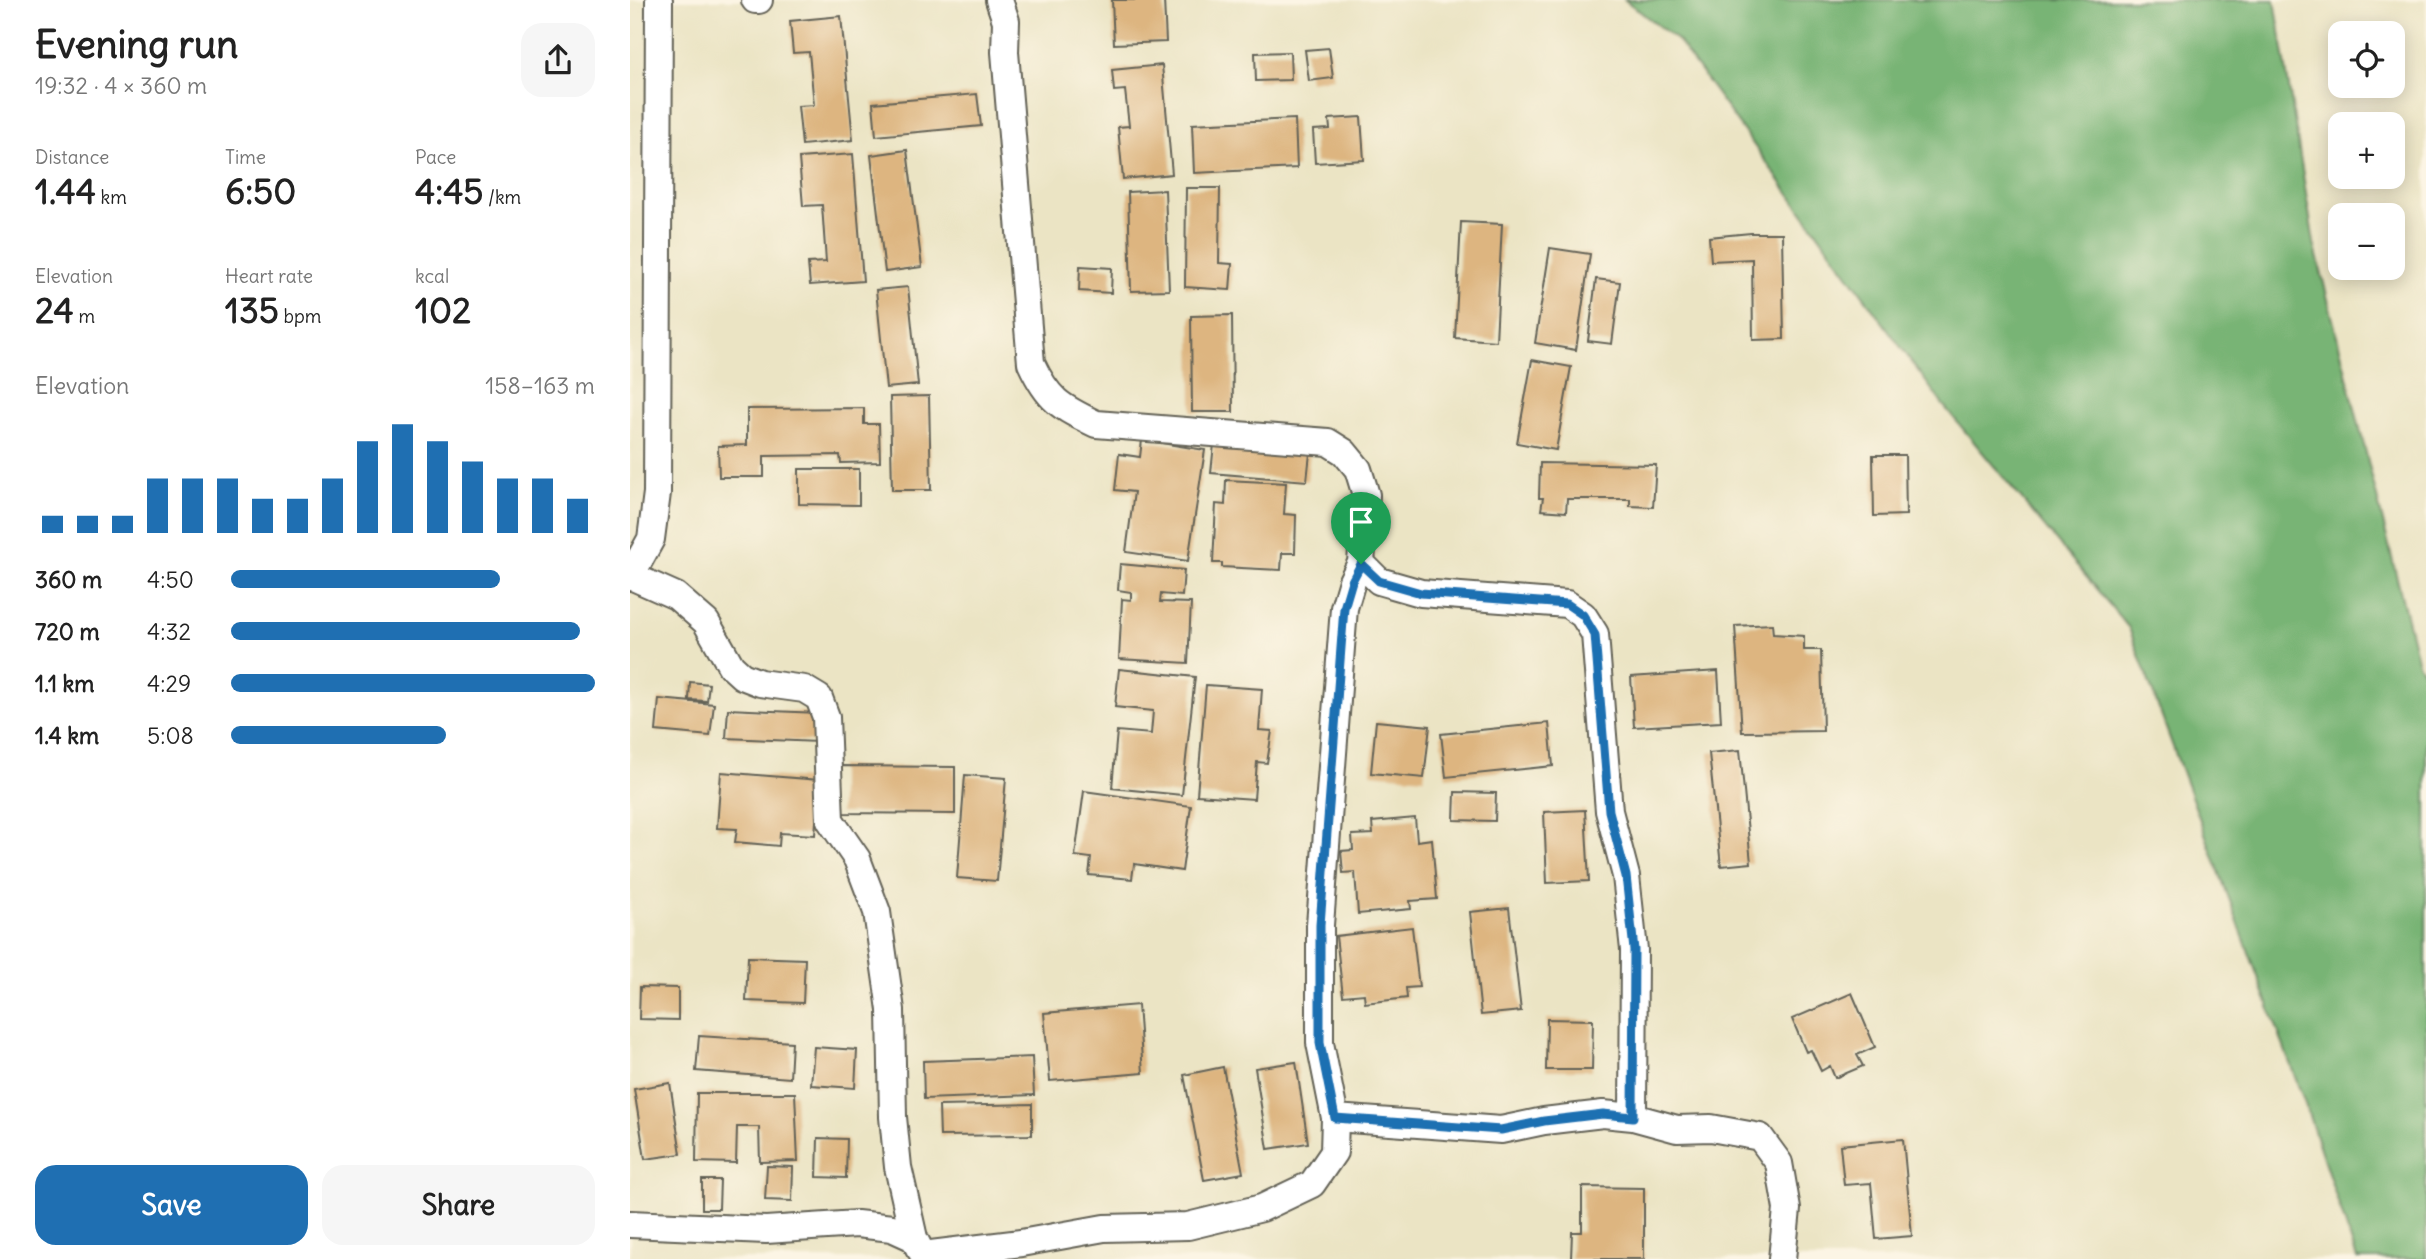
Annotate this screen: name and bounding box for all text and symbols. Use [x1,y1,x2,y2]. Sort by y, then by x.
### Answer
text: Evening run [35,21,238,68]
map controls [2328,21,2405,280]
button: locate [2328,21,2405,98]
button: share [521,23,595,97]
text: 19:32 · 4 × 360 m [35,71,207,100]
button: + [2328,112,2405,189]
text: Distance [35,145,109,169]
text: Time [225,145,266,169]
text: Pace [415,145,456,169]
text: 1.44 [35,169,96,213]
text: 6:50 [225,169,296,213]
text: 4:45 [415,169,484,213]
text: km [96,185,127,209]
text: /km [484,185,521,209]
button: − [2328,203,2405,280]
text: Elevation [35,264,113,288]
text: Heart rate [225,264,313,288]
text: kcal [415,264,449,288]
text: 24 [35,288,74,332]
text: 135 [225,288,279,332]
text: 102 [415,288,471,332]
text: m [74,304,95,328]
text: bpm [279,304,321,328]
text: Elevation [35,371,129,400]
text: 158–163 m [485,371,595,400]
pin [1331,492,1391,564]
icon: arrive [1342,503,1380,541]
text: 360 m [35,565,102,594]
text: 4:50 [147,565,194,594]
text: 720 m [35,617,100,646]
text: 4:32 [147,617,191,646]
text: 1.1 km [35,669,94,698]
text: 4:29 [147,669,191,698]
text: 1.4 km [35,721,99,750]
text: 5:08 [147,721,194,750]
button: Save [35,1165,308,1245]
button: Share [322,1165,595,1245]

